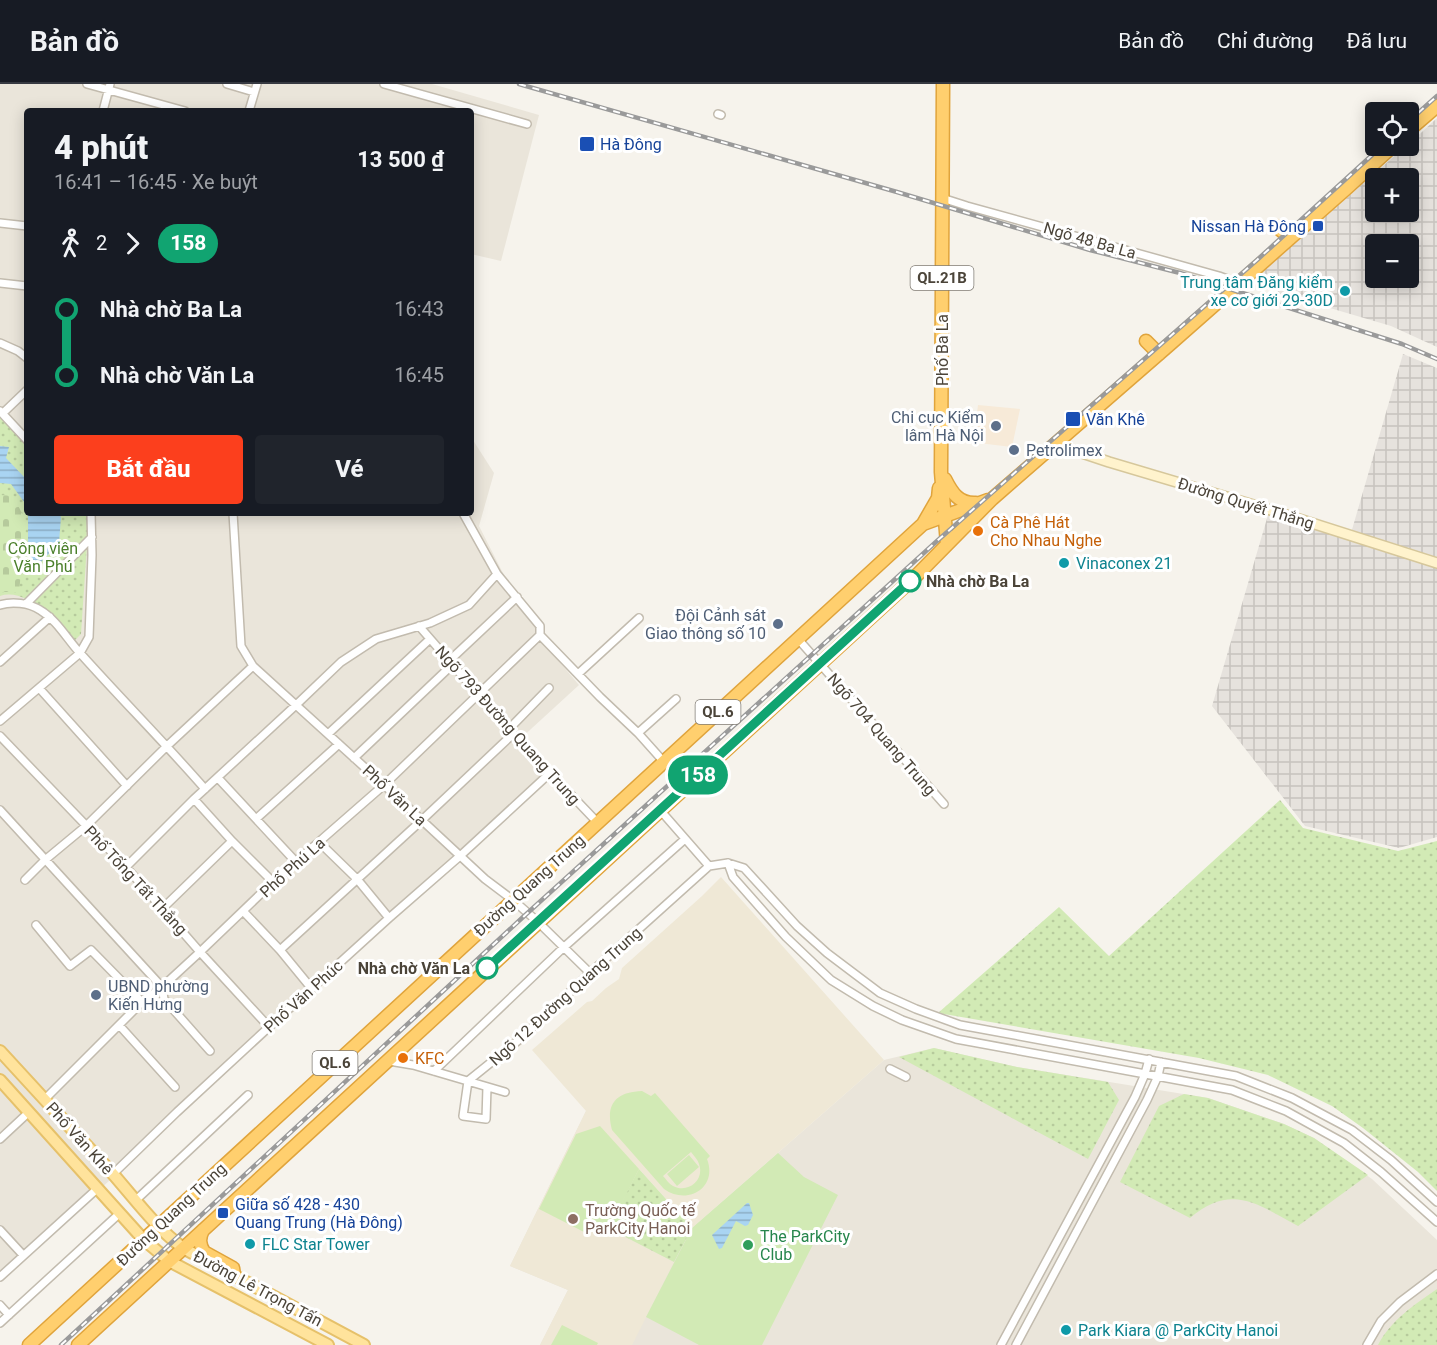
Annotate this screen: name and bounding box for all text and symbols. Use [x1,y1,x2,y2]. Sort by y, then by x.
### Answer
text: Bản đồ [30,25,119,58]
text: Bản đồ [1118,29,1184,53]
text: Chỉ đường [1217,29,1314,53]
text: Đã lưu [1347,29,1407,53]
map controls [1365,102,1419,288]
button: locate [1365,102,1419,156]
text: 4 phút [54,128,148,167]
marker: Hà Đông [578,135,596,153]
place label: Hà Đông [600,135,662,154]
text: 13 500 ₫ [357,147,444,172]
button: + [1365,168,1419,222]
text: 16:41 – 16:45 · Xe buýt [54,170,258,194]
place label: Nissan Hà Đông [1191,217,1306,236]
street label: Ngõ 48 Ba La [1041,218,1138,263]
marker: Nissan Hà Đông [1311,219,1325,233]
icon: walk [54,227,87,260]
icon: forward [116,227,149,260]
text: 2 [96,231,107,255]
text: 158 [170,231,206,255]
button: − [1365,234,1419,288]
road number: QL.21B [910,266,974,290]
place label: Trung tâm Đăng kiểm xe cơ giới 29-30D [1180,273,1333,310]
marker: Trung tâm Đăng kiểm xe cơ giới 29-30D [1338,284,1352,298]
text: Nhà chờ Ba La [100,297,242,322]
text: 16:43 [394,297,444,321]
street label: Phố Ba La [933,314,952,386]
text: Nhà chờ Văn La [100,363,254,388]
text: 16:45 [394,363,444,387]
place label: Chi cục Kiểm lâm Hà Nội [891,408,984,445]
marker: Văn Khê [1064,410,1082,428]
place label: Văn Khê [1086,410,1145,429]
marker: Chi cục Kiểm lâm Hà Nội [989,419,1003,433]
button: Bắt đầu [54,435,243,504]
button: Vé [255,435,444,504]
place label: Petrolimex [1026,441,1102,460]
marker: Petrolimex [1007,443,1021,457]
street label: Đường Quyết Thắng [1176,474,1316,533]
place label: Cà Phê Hát Cho Nhau Nghe [990,513,1102,550]
marker: Cà Phê Hát Cho Nhau Nghe [971,524,985,538]
park label: Công viên Văn Phú [8,539,78,576]
place label: Vinaconex 21 [1076,554,1172,573]
marker: Vinaconex 21 [1057,556,1071,570]
marker: Nhà chờ Ba La [899,570,921,592]
place label: Nhà chờ Ba La [926,572,1030,591]
place label: Đội Cảnh sát Giao thông số 10 [645,606,766,643]
marker: Đội Cảnh sát Giao thông số 10 [771,617,785,631]
street label: Ngõ 793 Đường Quang Trung [431,642,584,809]
street label: Ngõ 704 Quang Trung [823,669,940,799]
road number: QL.6 [696,700,740,724]
line badge: 158 [664,756,732,794]
street label: Phố Văn La [359,761,431,830]
text: 158 [680,763,716,787]
street label: Phố Tống Tất Thắng [80,822,191,939]
street label: Đường Quang Trung [470,831,589,940]
street label: Phố Phú La [256,833,329,902]
street label: Ngõ 12 Đường Quang Trung [485,923,645,1070]
street label: Phố Văn Phúc [260,956,347,1037]
marker: Nhà chờ Văn La [476,957,498,979]
place label: Nhà chờ Văn La [358,959,470,978]
place label: UBND phường Kiến Hưng [108,977,209,1014]
marker: UBND phường Kiến Hưng [89,988,103,1002]
place label: KFC [415,1049,444,1068]
road number: QL.6 [312,1051,358,1075]
marker: KFC [396,1051,410,1065]
street label: Phố Văn Khê [42,1098,117,1178]
street label: Đường Quang Trung [113,1159,230,1270]
place label: Giữa số 428 - 430 Quang Trung (Hà Đông) [235,1195,403,1232]
place label: Trường Quốc tế ParkCity Hanoi [585,1201,697,1238]
marker: Giữa số 428 - 430 Quang Trung (Hà Đông) [216,1206,230,1220]
marker: Trường Quốc tế ParkCity Hanoi [566,1212,580,1226]
place label: The ParkCity Club [760,1227,851,1264]
place label: FLC Star Tower [262,1235,370,1254]
marker: FLC Star Tower [243,1237,257,1251]
marker: The ParkCity Club [741,1238,755,1252]
street label: Đường Lê Trọng Tấn [190,1246,326,1330]
place label: Park Kiara @ ParkCity Hanoi [1078,1321,1278,1340]
marker: Park Kiara @ ParkCity Hanoi [1059,1323,1073,1337]

